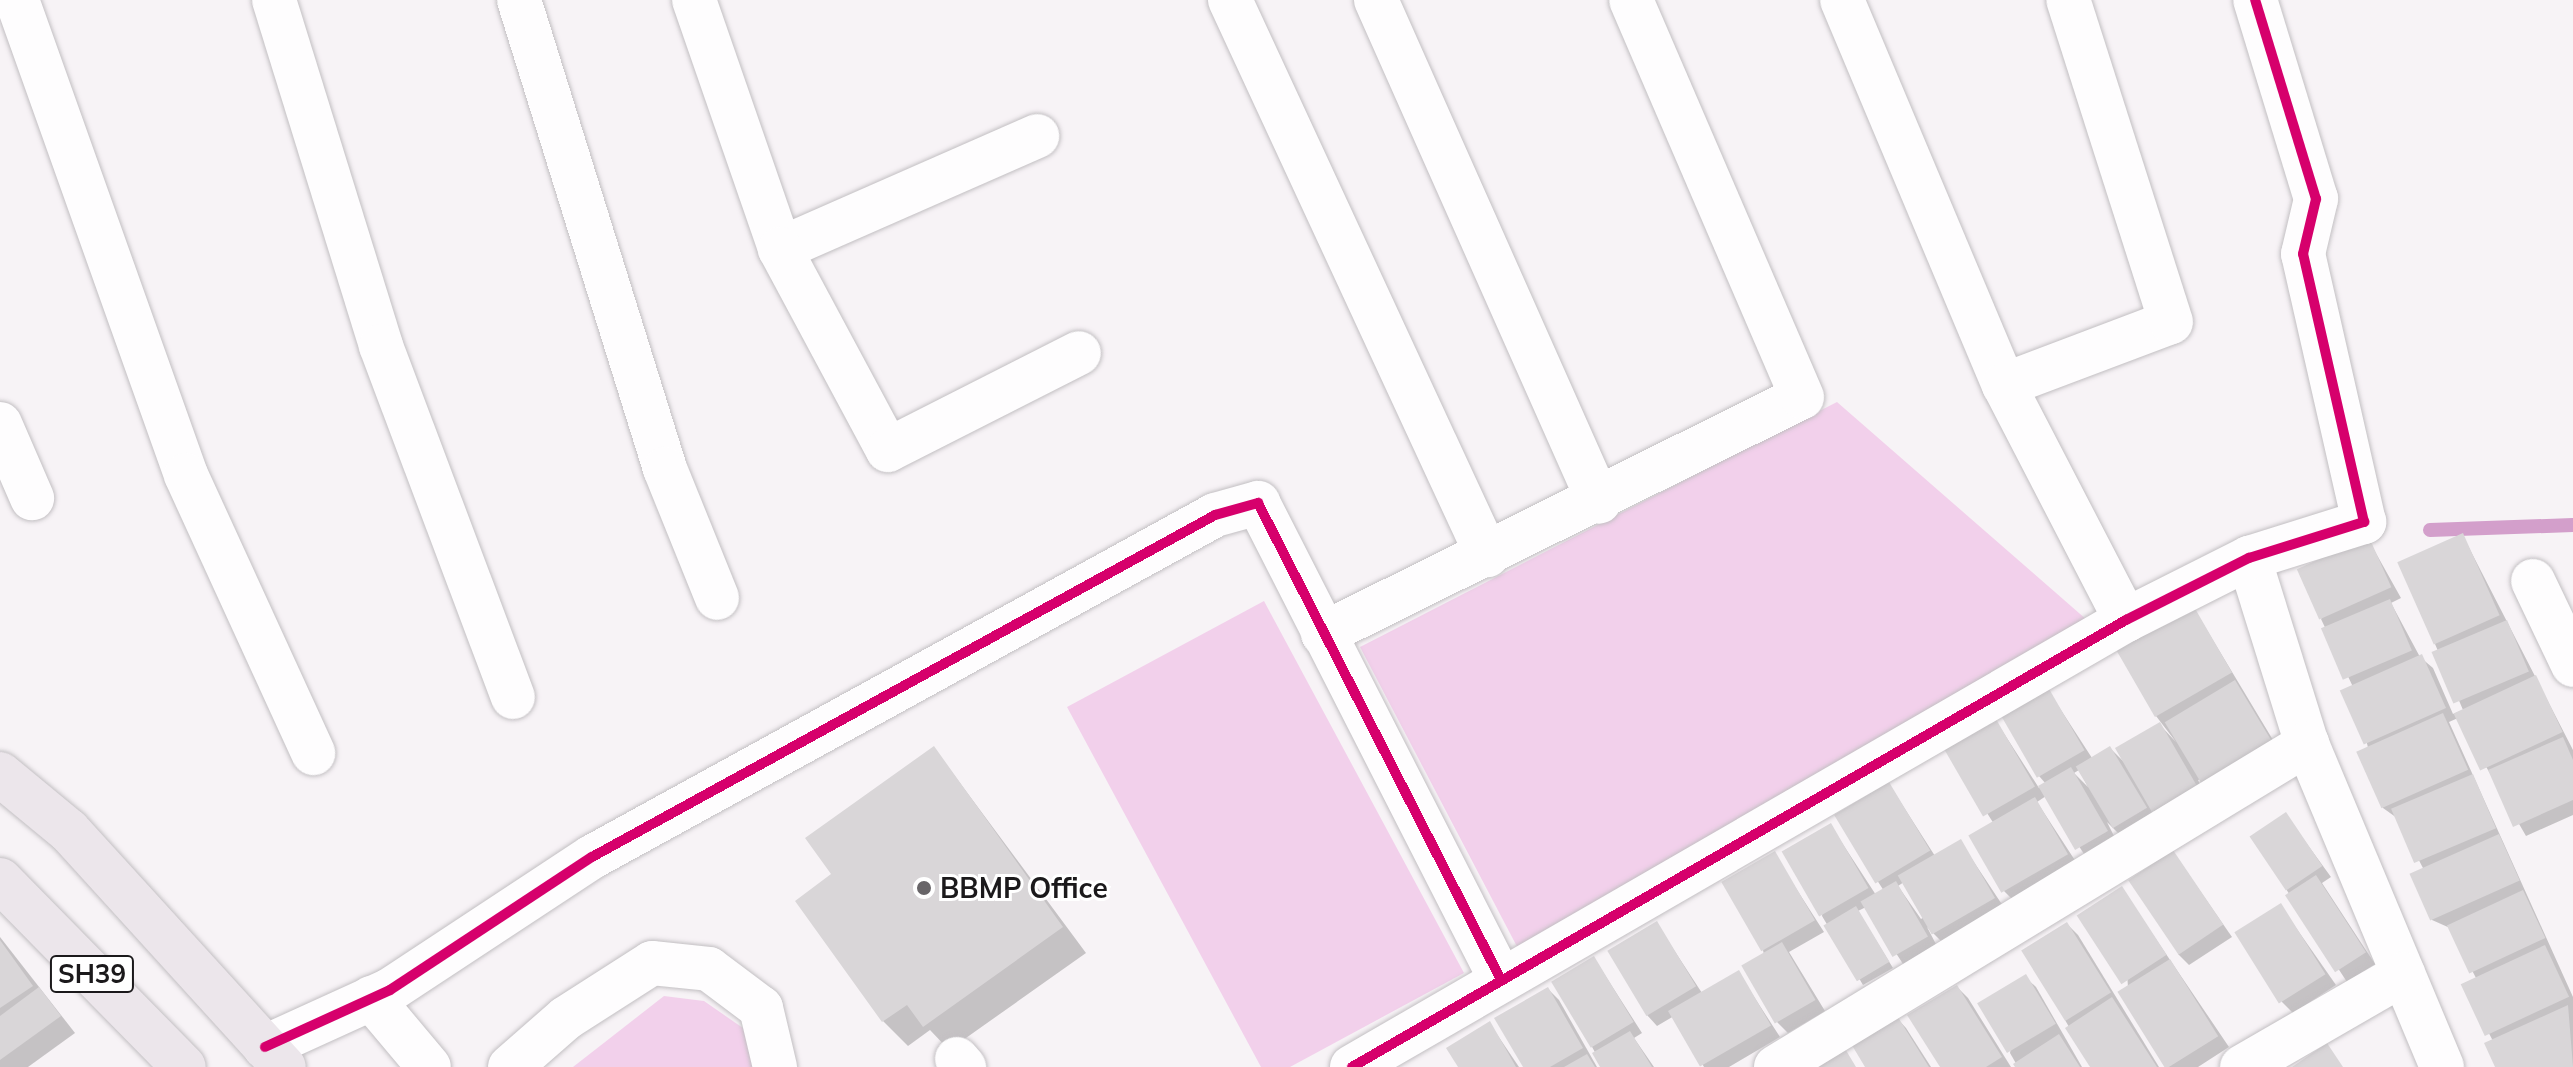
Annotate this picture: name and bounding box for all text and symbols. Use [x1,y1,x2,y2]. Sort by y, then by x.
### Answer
place label: BBMP Office [940,871,1108,905]
marker: BBMP Office [915,879,933,897]
road number: SH39 [48,952,136,996]

